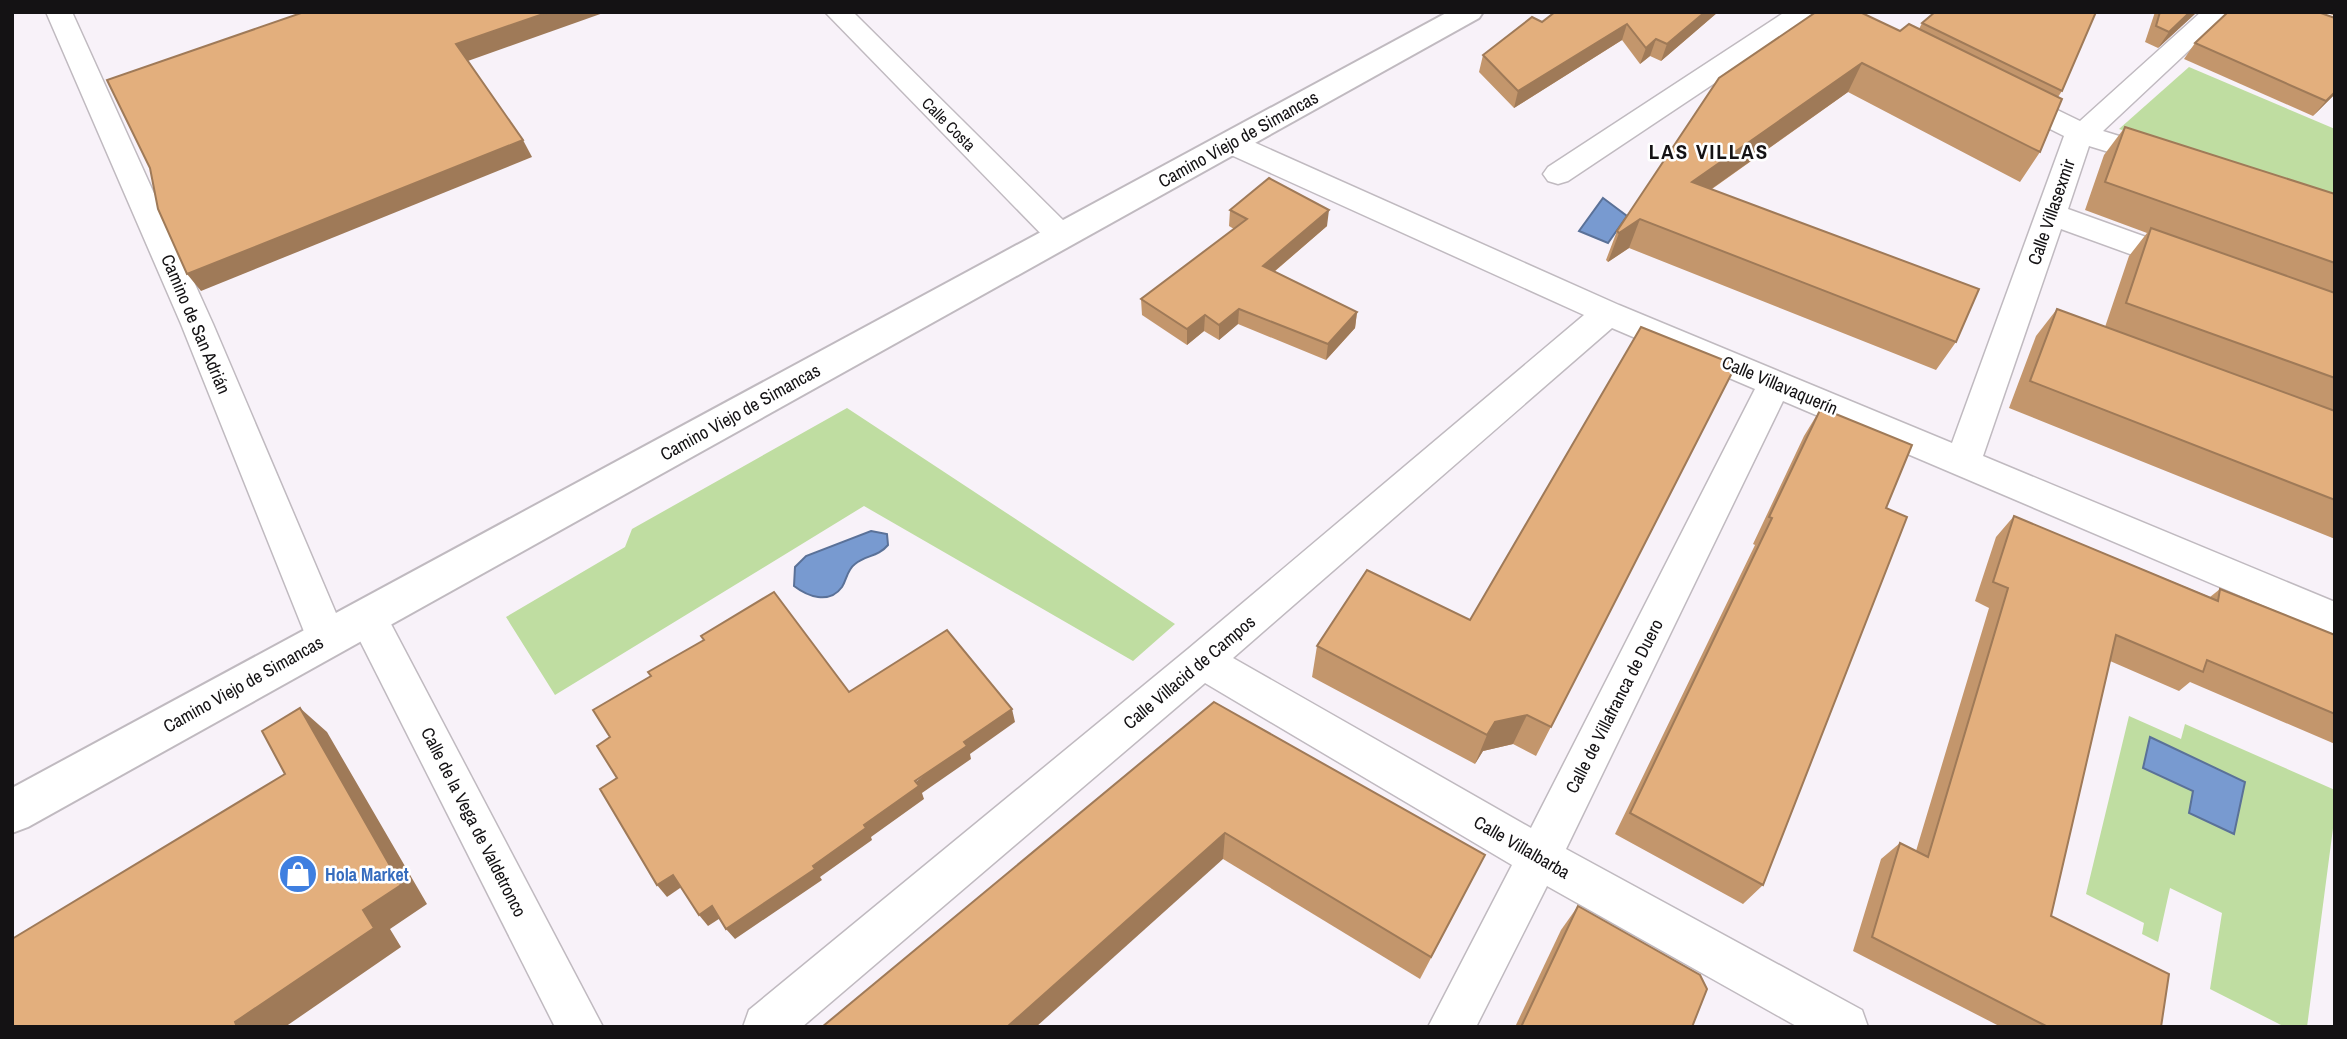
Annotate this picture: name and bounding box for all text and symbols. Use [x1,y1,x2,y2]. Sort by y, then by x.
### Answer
street label: Camino Viejo de Simancas [1153,85,1323,193]
street label: Calle Costa [917,92,981,156]
district label: LAS VILLAS [1649,137,1769,166]
street label: Calle Villasexmir [2021,156,2081,268]
street label: Camino de San Adrián [155,250,237,398]
street label: Calle Villavaquerín [1718,349,1842,421]
street label: Camino Viejo de Simancas [655,358,825,466]
street label: Calle Villacid de Campos [1118,609,1260,735]
street label: Calle de Villafranca de Duero [1559,615,1669,797]
street label: Camino Viejo de Simancas [158,630,328,738]
street label: Calle de la Vega de Valdetronco [415,723,533,921]
street label: Calle Villalbarba [1469,809,1575,885]
shop icon: Hola Market [277,853,319,895]
place label: Hola Market [325,862,409,887]

